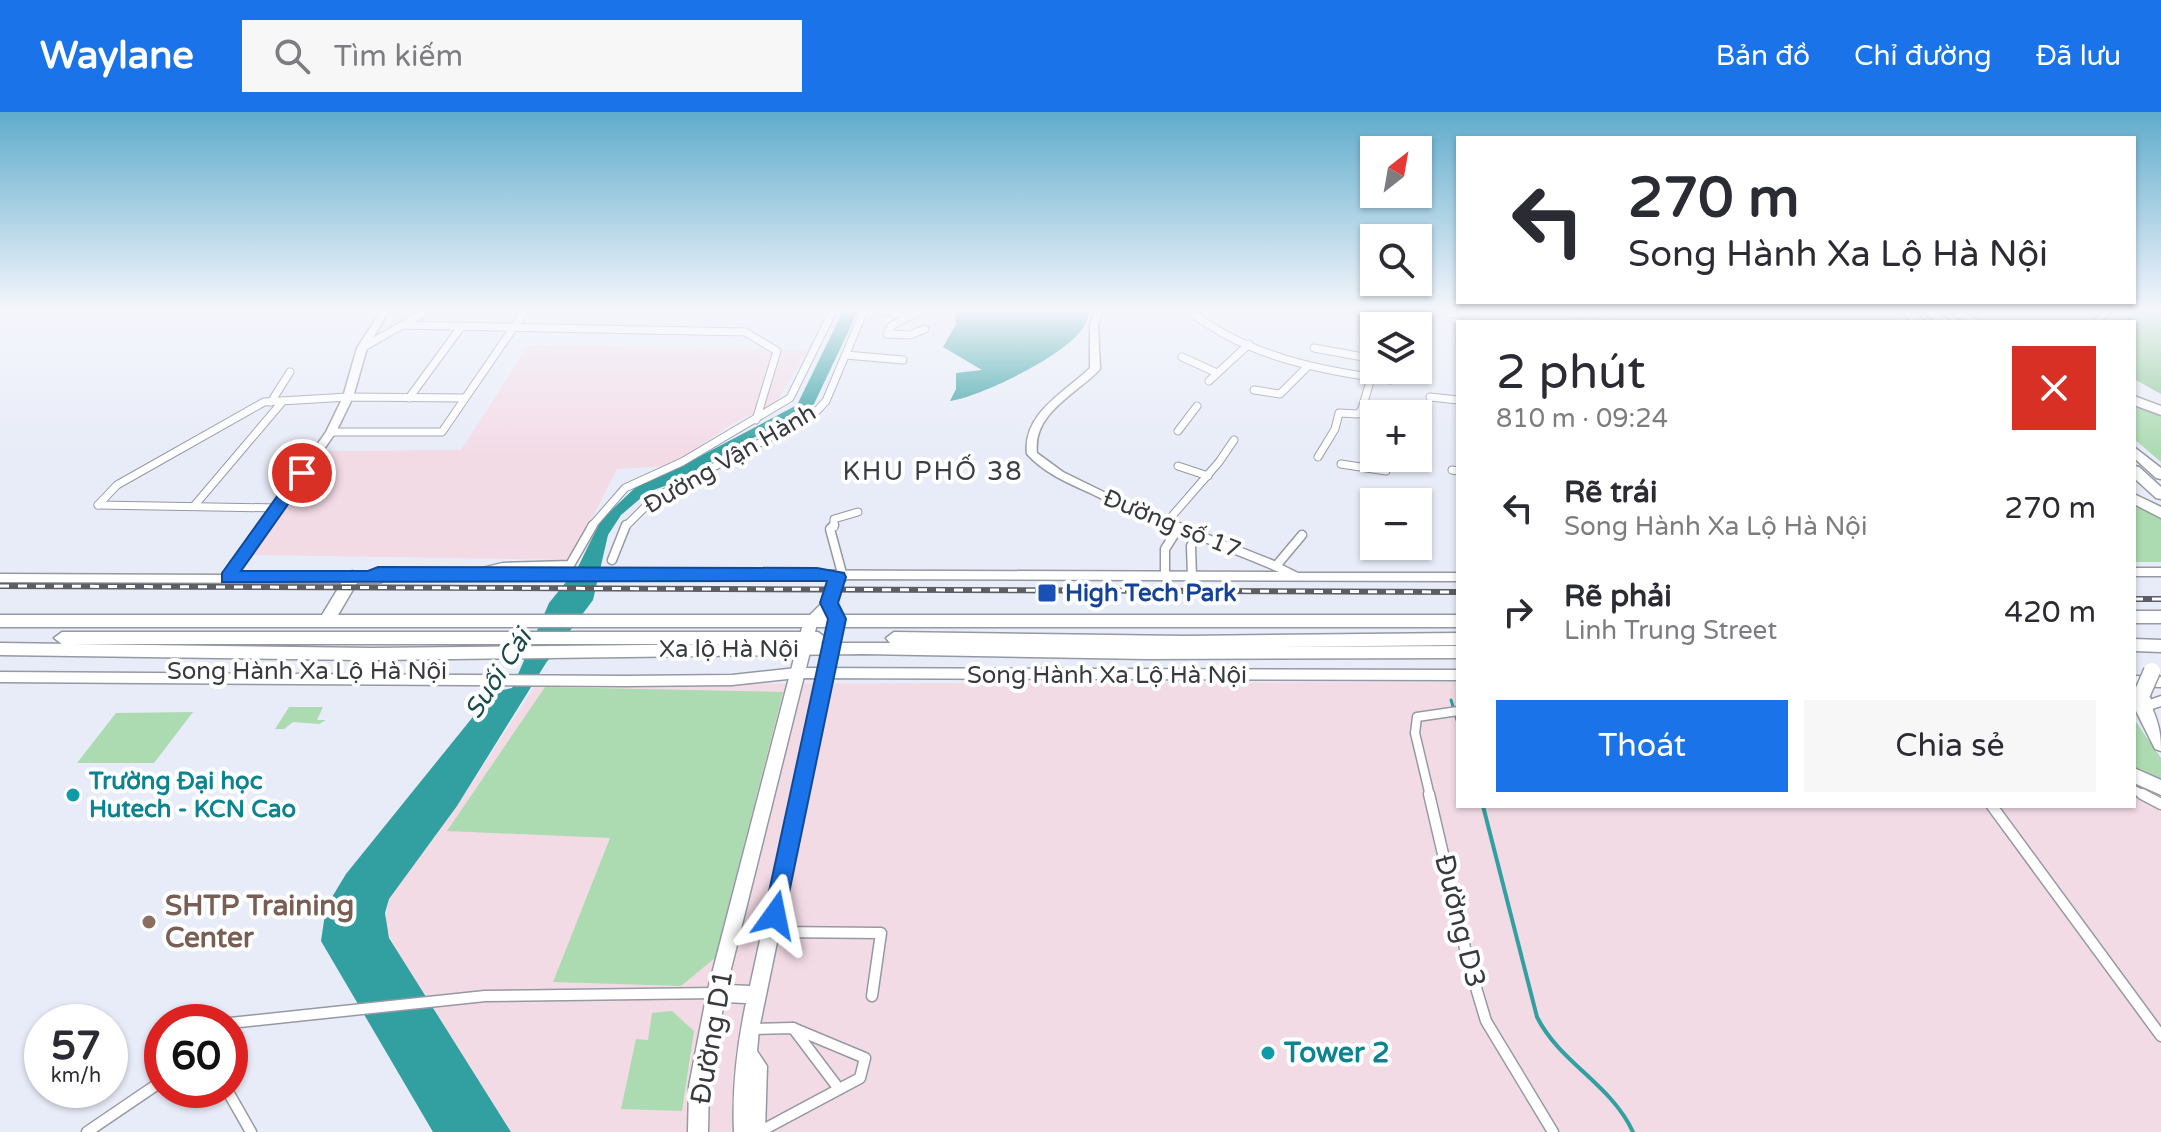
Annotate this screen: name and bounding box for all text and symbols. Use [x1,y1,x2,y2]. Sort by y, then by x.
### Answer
search box [242,20,802,92]
text: Waylane [40,33,194,79]
icon: search [270,34,314,78]
text: Tìm kiếm [334,38,463,75]
text: Bản đồ [1716,39,1810,73]
text: Chỉ đường [1854,39,1992,73]
text: Đã lưu [2036,39,2121,73]
north arrow [1360,136,1432,208]
map controls [1360,136,1432,560]
text: 270 m [1628,165,1799,232]
icon: left [1496,168,1600,272]
button: search [1360,224,1432,296]
text: Song Hành Xa Lộ Hà Nội [1628,233,2048,276]
button: layers [1360,312,1432,384]
text: 2 phút [1496,344,1646,402]
button: close [2012,346,2096,430]
street label: Đường Vận Hành [639,398,821,520]
button: + [1360,400,1432,472]
text: 810 m · 09:24 [1496,403,1668,434]
pin [268,439,336,507]
icon: arrive [280,451,324,495]
district label: KHU PHỐ 38 [842,454,1024,487]
text: Rẽ trái [1564,474,1657,511]
street label: Đường số 17 [1099,483,1245,565]
icon: left [1496,486,1540,530]
button: − [1360,488,1432,560]
text: 270 m [2004,490,2096,527]
text: Song Hành Xa Lộ Hà Nội [1564,511,1867,542]
text: Rẽ phải [1564,578,1672,615]
place label: High Tech Park [1065,579,1236,608]
marker: High Tech Park [1036,582,1058,604]
icon: right [1496,590,1540,634]
text: 420 m [2004,594,2096,631]
text: Linh Trung Street [1564,615,1777,646]
water label: Suối Cái [458,621,540,724]
street label: Xa lộ Hà Nội [659,635,799,664]
street label: Song Hành Xa Lộ Hà Nội [167,657,447,686]
street label: Song Hành Xa Lộ Hà Nội [967,661,1247,690]
button: Thoát [1496,700,1788,792]
button: Chia sẻ [1804,700,2096,792]
place label: Trường Đại học Hutech - KCN Cao [88,767,296,824]
marker: Trường Đại học Hutech - KCN Cao [64,786,82,804]
street label: Đường D3 [1427,851,1493,991]
position arrow [733,873,817,957]
place label: SHTP Training Center [165,889,354,955]
marker: SHTP Training Center [140,913,158,931]
street label: Đường D1 [683,967,741,1107]
speed limit sign: 60 [144,1004,248,1108]
text: 57 [51,1022,101,1070]
place label: Tower 2 [1283,1036,1390,1070]
marker: Tower 2 [1259,1044,1277,1062]
text: km/h [51,1064,101,1088]

